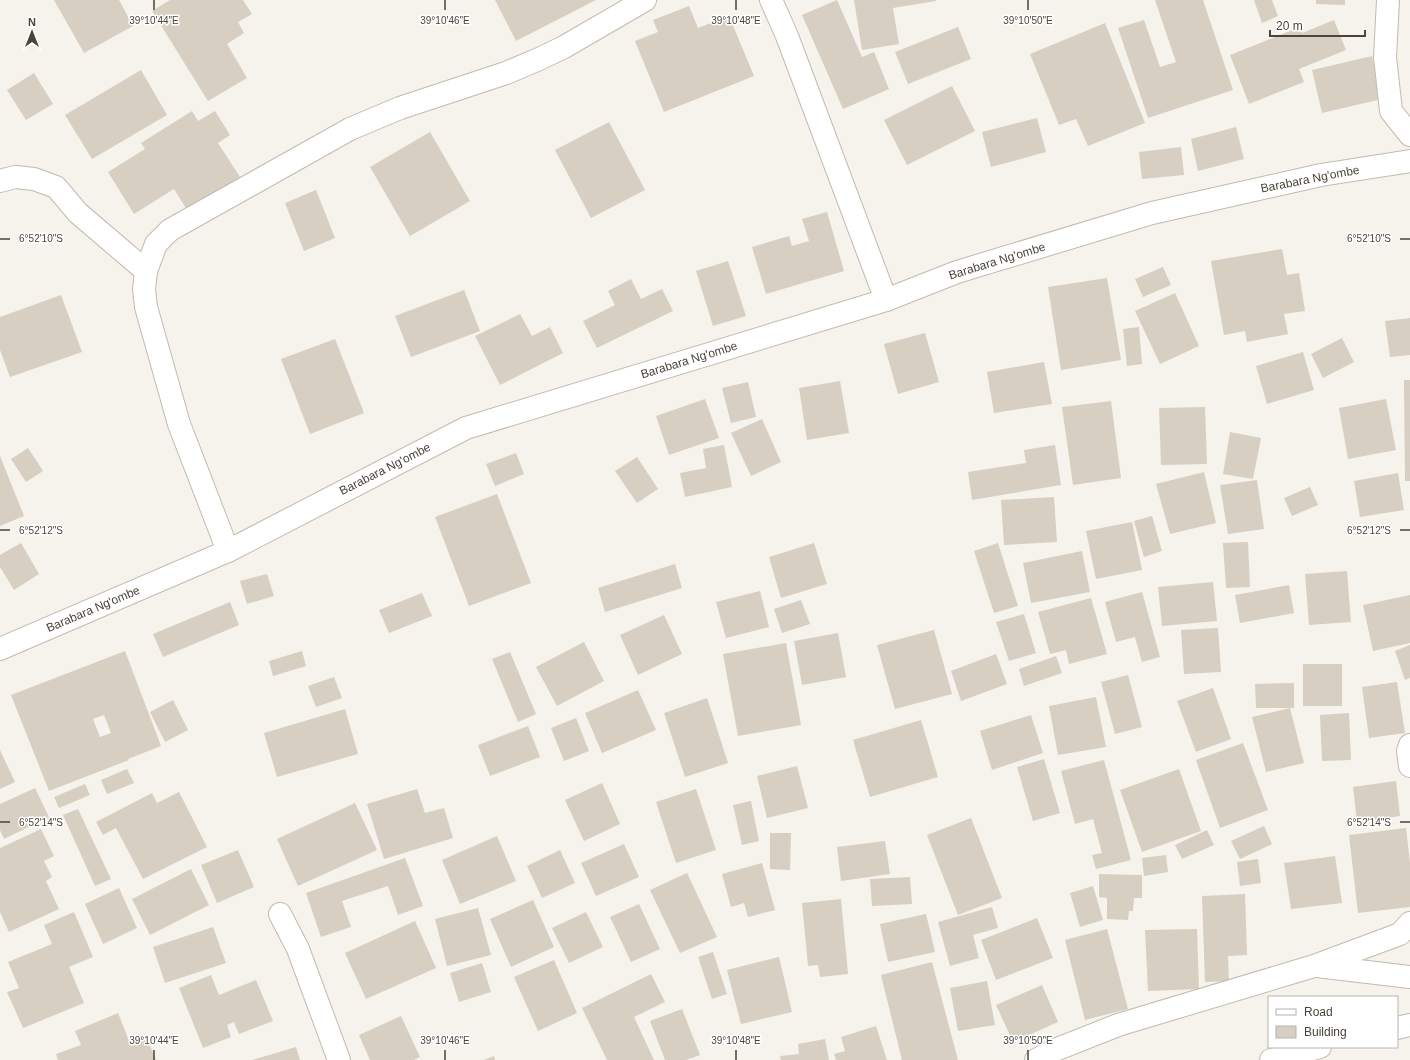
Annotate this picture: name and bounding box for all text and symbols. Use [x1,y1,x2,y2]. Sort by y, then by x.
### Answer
north arrow [12,12,52,52]
scale bar [1270,12,1365,38]
text: 39°10'44"E [129,15,179,26]
text: 39°10'46"E [420,15,470,26]
text: 39°10'48"E [711,15,761,26]
text: 39°10'50"E [1003,15,1053,26]
text: N [28,16,36,28]
text: 20 m [1276,19,1303,33]
street label: Barabara Ng'ombe [1259,162,1361,195]
text: 6°52'10"S [19,233,63,244]
text: 6°52'10"S [1347,233,1391,244]
street label: Barabara Ng'ombe [947,240,1047,282]
street label: Barabara Ng'ombe [639,339,739,381]
street label: Barabara Ng'ombe [337,440,433,498]
text: 6°52'12"S [19,525,63,536]
text: 6°52'12"S [1347,525,1391,536]
street label: Barabara Ng'ombe [44,583,142,635]
text: 6°52'14"S [19,817,63,828]
text: 6°52'14"S [1347,817,1391,828]
legend [1268,996,1398,1048]
text: Road [1304,1005,1333,1019]
text: Building [1304,1025,1347,1039]
text: 39°10'44"E [129,1035,179,1046]
text: 39°10'46"E [420,1035,470,1046]
text: 39°10'48"E [711,1035,761,1046]
text: 39°10'50"E [1003,1035,1053,1046]

